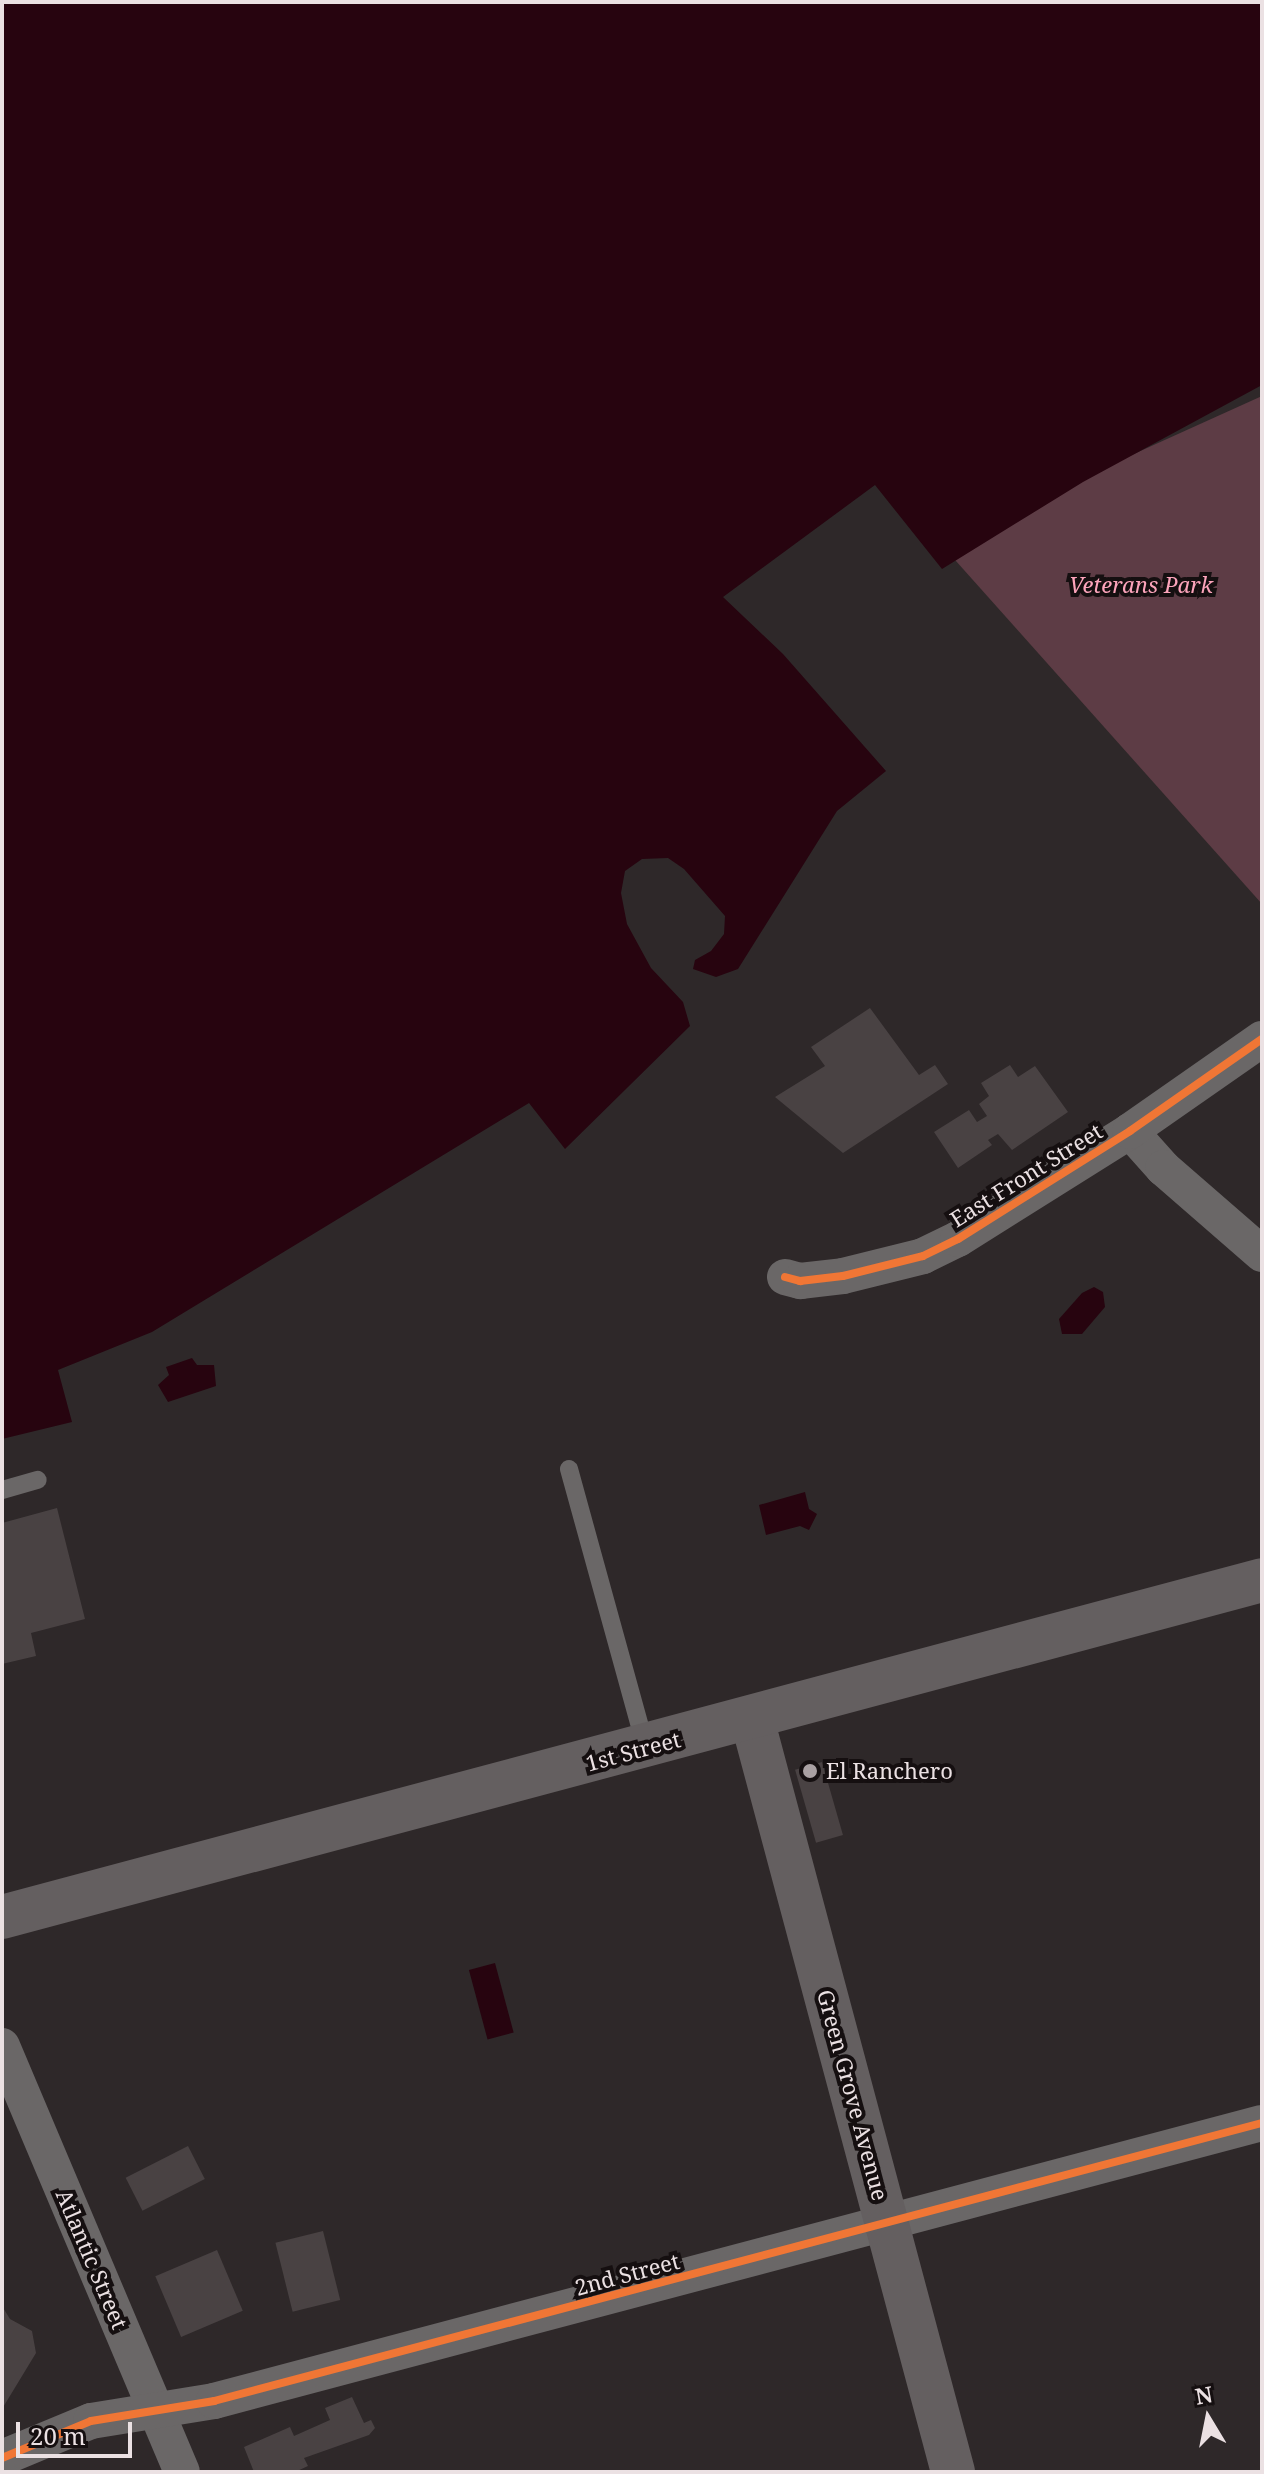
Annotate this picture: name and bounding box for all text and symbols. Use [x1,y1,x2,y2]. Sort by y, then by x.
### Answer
park label: Veterans Park [1069,572,1213,598]
street label: East Front Street [945,1118,1107,1232]
street label: 1st Street [583,1726,683,1776]
place label: El Ranchero [826,1758,953,1784]
marker: El Ranchero [801,1762,819,1780]
street label: Green Grove Avenue [812,1987,894,2203]
street label: Atlantic Street [51,2185,133,2333]
street label: 2nd Street [572,2247,682,2301]
north arrow [1168,2378,1248,2458]
text: N [1193,2378,1215,2411]
scale bar [20,2406,136,2456]
text: 20 m [30,2419,86,2452]

